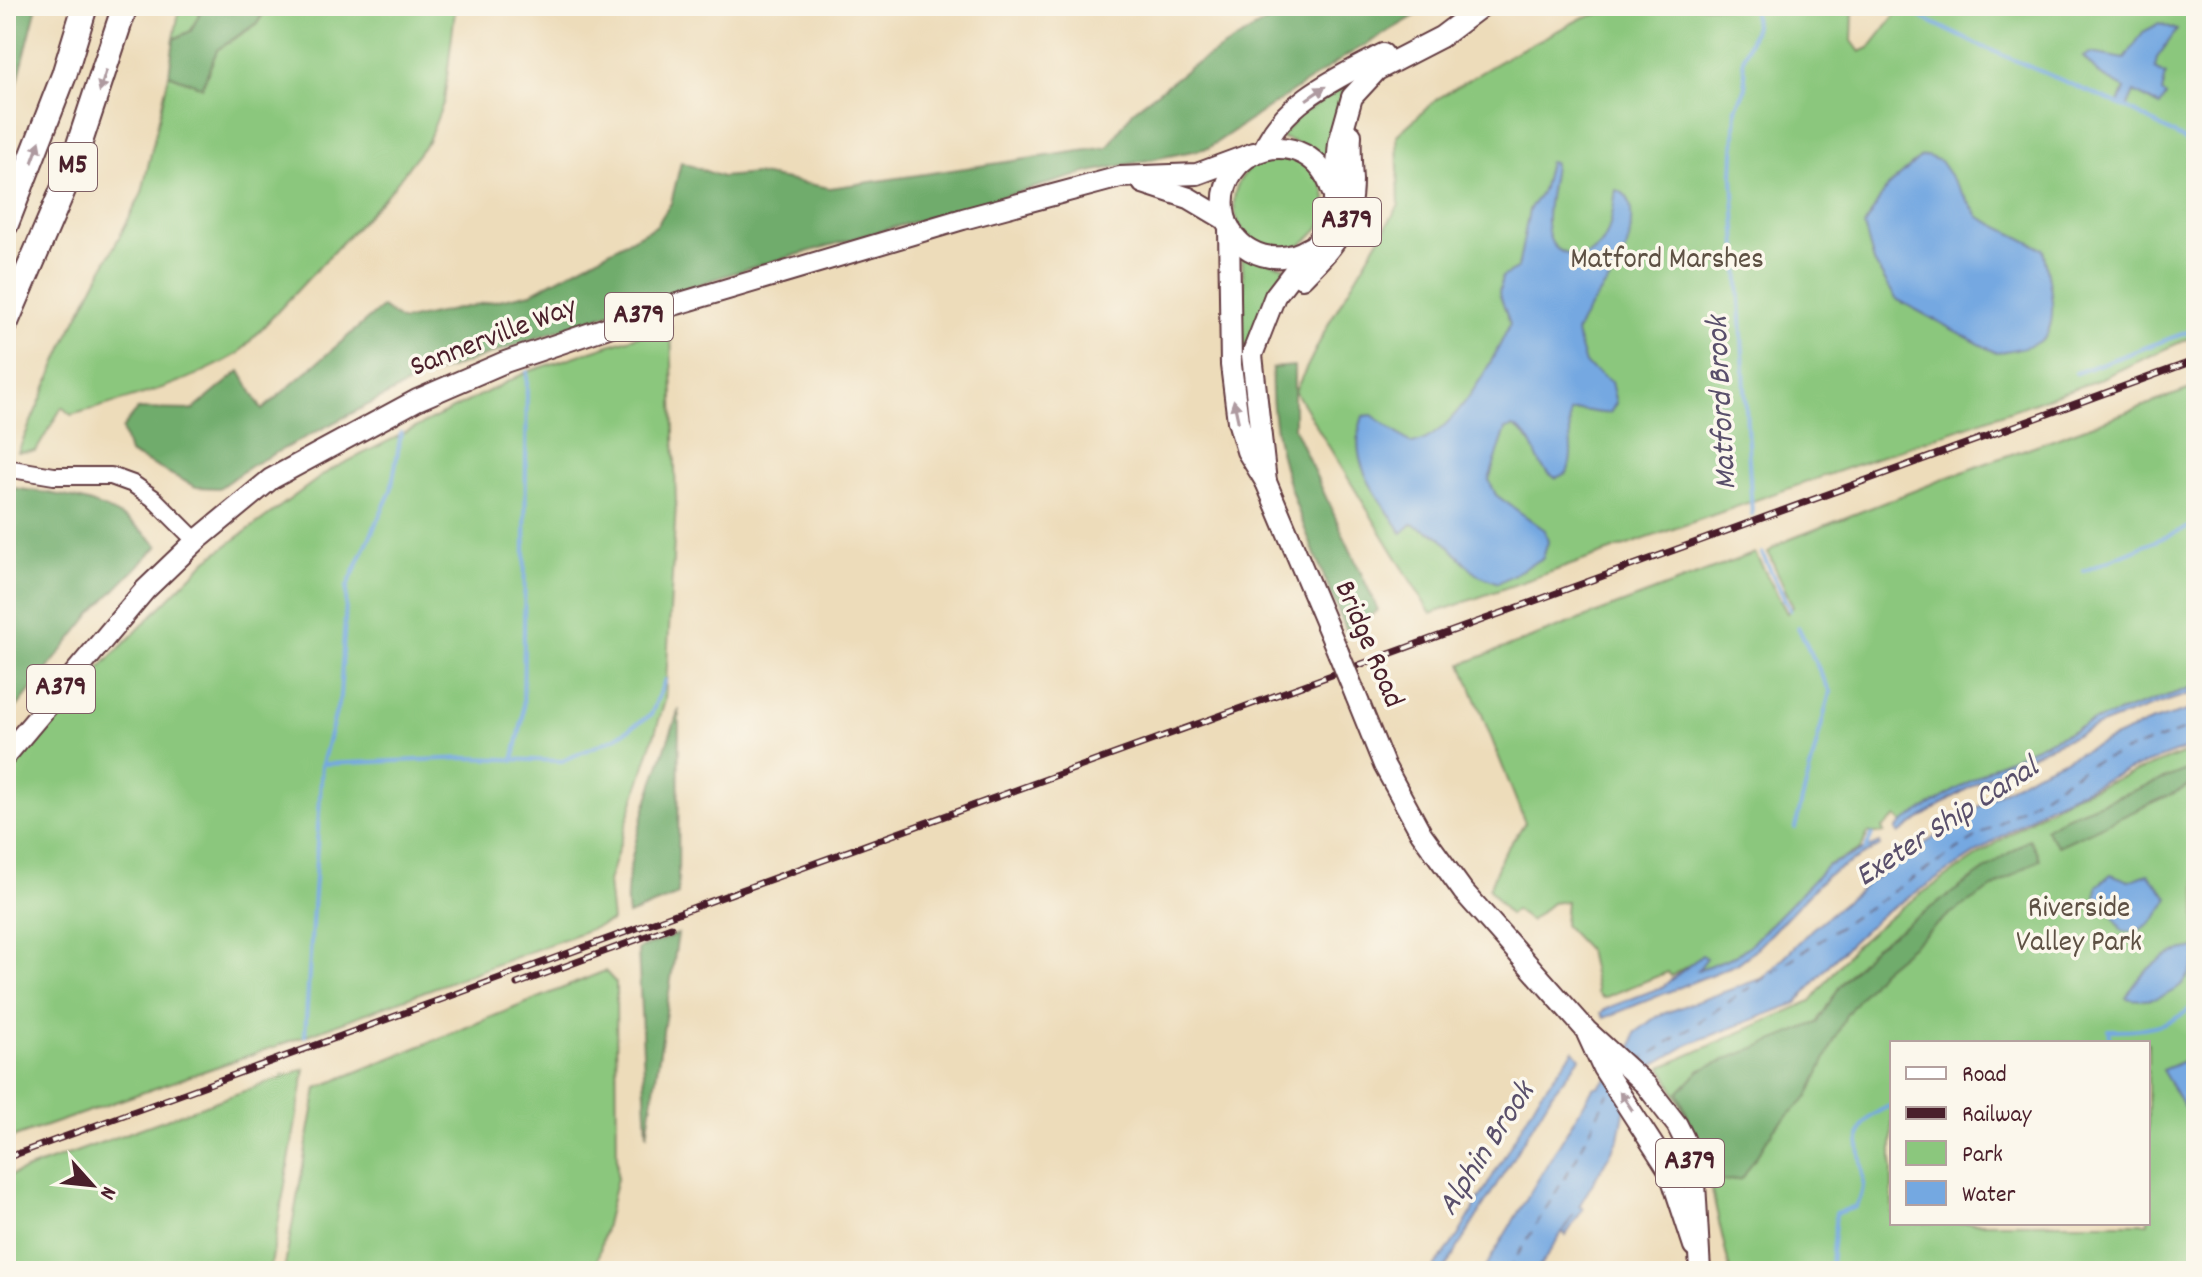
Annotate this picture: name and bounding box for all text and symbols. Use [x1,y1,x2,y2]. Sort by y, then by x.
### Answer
one-way arrow [96,69,109,93]
one-way arrow [1305,86,1326,101]
one-way arrow [30,140,43,164]
road number: M5 [49,143,97,191]
road number: A379 [1313,198,1381,246]
park label: Matford Marshes [1570,240,1764,283]
street label: Sannerville Way [405,287,584,390]
road number: A379 [605,293,673,341]
water label: Matford Brook [1696,312,1752,491]
one-way arrow [1229,398,1242,423]
street label: Bridge Road [1321,575,1413,715]
road number: A379 [27,665,95,713]
water label: Exeter Ship Canal [1847,746,2051,901]
park label: Riverside Valley Park [2016,889,2142,966]
legend [1890,1041,2150,1225]
text: Road [1962,1059,2007,1093]
water label: Alphin Brook [1428,1072,1550,1226]
one-way arrow [1618,1090,1633,1111]
text: Railway [1962,1099,2033,1133]
road number: A379 [1656,1139,1724,1187]
text: Park [1962,1139,2003,1173]
north arrow [52,1145,132,1225]
text: Water [1962,1179,2015,1213]
text: N [90,1181,123,1204]

